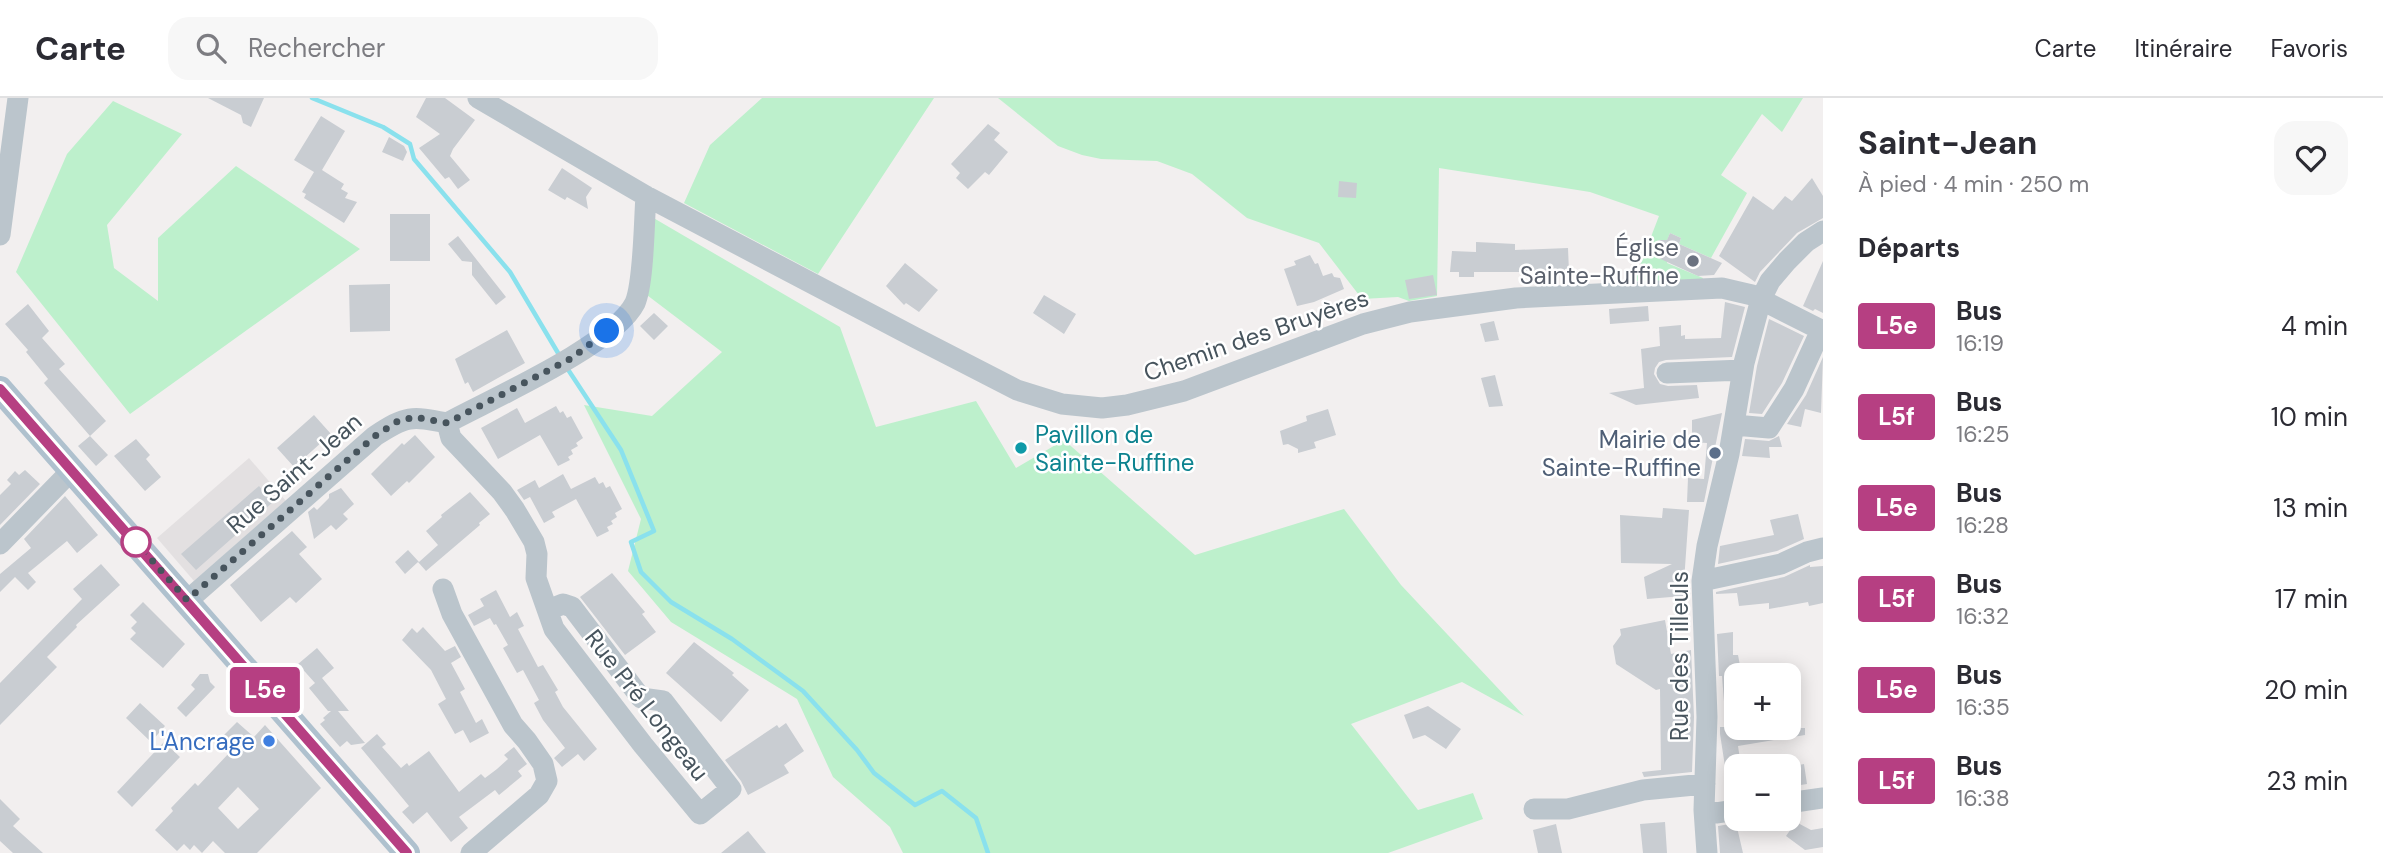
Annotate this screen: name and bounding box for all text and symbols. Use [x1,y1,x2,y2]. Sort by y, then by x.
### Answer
search box [168,17,658,80]
text: Carte [35,27,126,70]
icon: search [192,29,230,67]
text: Rechercher [248,31,385,65]
text: Carte [2035,33,2096,64]
text: Itinéraire [2134,33,2232,64]
text: Favoris [2270,33,2348,64]
text: Saint-Jean [1858,121,2037,164]
button: heart [2274,121,2348,195]
text: À pied · 4 min · 250 m [1858,169,2089,199]
text: Départs [1858,231,1960,265]
place label: Église Sainte-Ruffine [1520,232,1679,291]
marker: Église Sainte-Ruffine [1685,253,1701,269]
street label: Chemin des Bruyères [1139,282,1373,388]
text: Bus [1956,294,2002,328]
text: 4 min [2281,309,2348,343]
text: L5e [1875,310,1918,341]
your location [589,313,624,348]
text: 16:19 [1956,328,2004,358]
text: Bus [1956,385,2002,419]
text: 10 min [2271,400,2348,434]
text: L5f [1878,401,1915,432]
street label: Rue Saint-Jean [220,406,368,540]
place label: Pavillon de Sainte-Ruffine [1035,419,1194,478]
text: 16:25 [1956,419,2010,449]
place label: Mairie de Sainte-Ruffine [1542,424,1701,483]
marker: Pavillon de Sainte-Ruffine [1013,440,1029,456]
marker: Mairie de Sainte-Ruffine [1707,445,1723,461]
text: Bus [1956,476,2002,510]
text: 13 min [2273,491,2348,525]
text: L5e [1875,492,1918,523]
text: 16:28 [1956,510,2009,540]
unlabelled marker [121,527,151,557]
text: Bus [1956,567,2002,601]
street label: Rue des Tilleuls [1664,571,1695,741]
text: 17 min [2275,582,2348,616]
text: L5f [1878,583,1915,614]
text: 16:32 [1956,601,2009,631]
street label: Rue Pré Longeau [578,623,716,787]
text: Bus [1956,658,2002,692]
map controls [1724,663,1801,831]
button: + [1724,663,1801,740]
line badge: L5e [225,667,305,713]
text: 20 min [2264,673,2348,707]
text: L5e [244,674,286,705]
text: L5e [1875,674,1918,705]
text: 16:35 [1956,692,2010,722]
place label: L'Ancrage [150,726,255,757]
marker: L'Ancrage [261,733,277,749]
text: Bus [1956,749,2002,783]
button: − [1724,754,1801,831]
text: 23 min [2266,764,2348,798]
text: L5f [1878,765,1915,796]
text: 16:38 [1956,783,2010,813]

